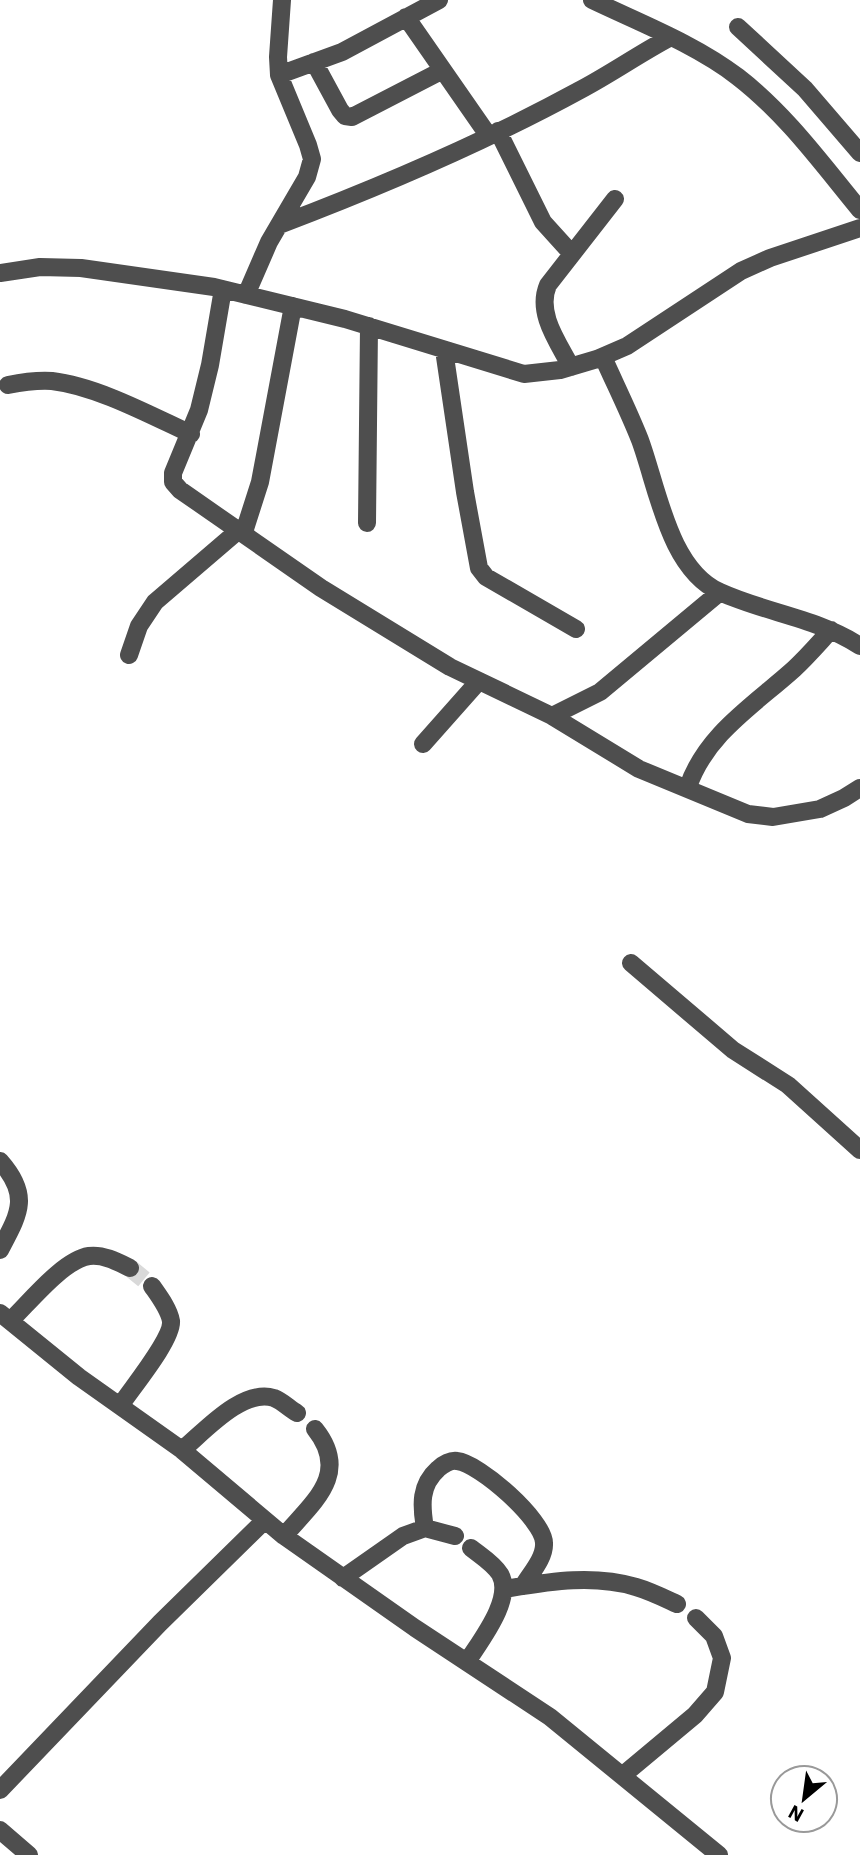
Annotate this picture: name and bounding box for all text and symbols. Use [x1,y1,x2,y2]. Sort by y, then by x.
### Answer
north arrow [769,1764,839,1834]
text: N [784,1800,808,1828]

